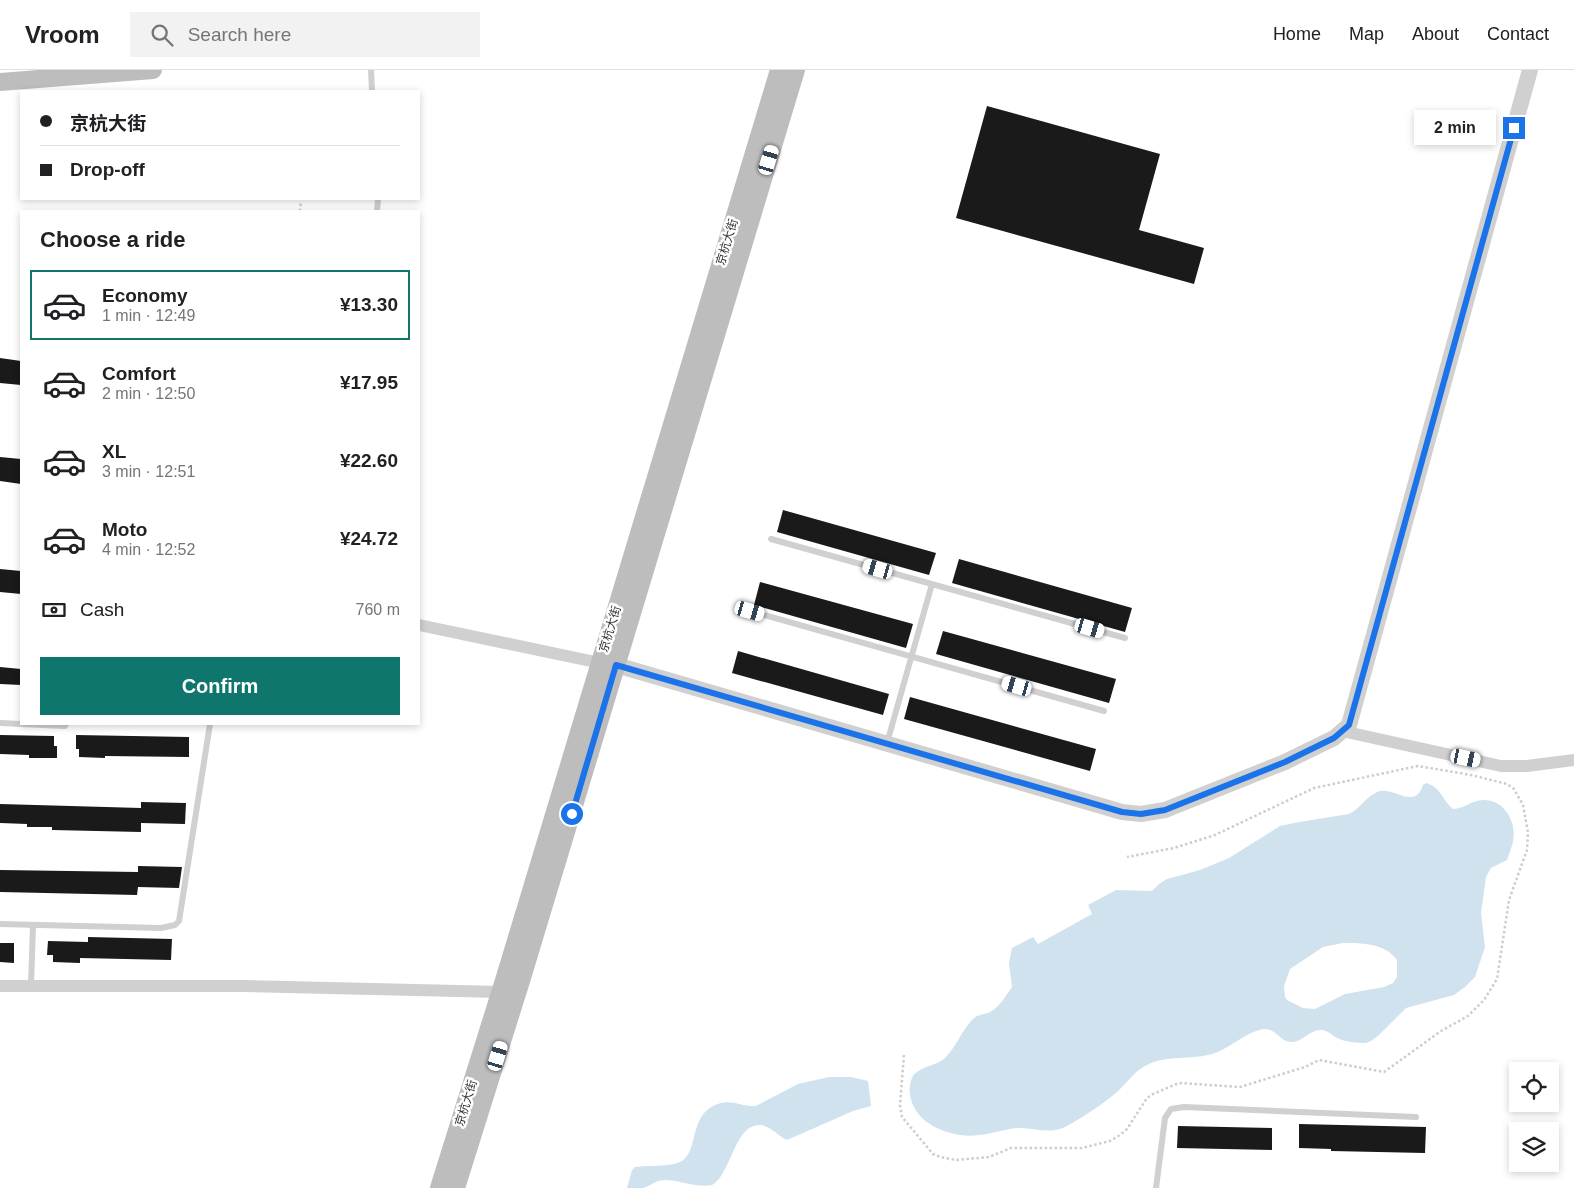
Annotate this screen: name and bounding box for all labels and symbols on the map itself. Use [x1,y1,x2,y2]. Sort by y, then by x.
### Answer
callout: 2 min [1414,110,1496,146]
route end [1503,117,1525,139]
car [757,143,780,177]
street label: 京杭大街 [713,217,741,267]
car [861,558,894,580]
car [733,600,766,622]
street label: 京杭大街 [596,604,624,654]
car [1073,617,1106,639]
car [1000,675,1033,697]
car [1449,748,1482,768]
route start [561,803,583,825]
car [486,1039,509,1073]
street label: 京杭大街 [452,1078,480,1128]

